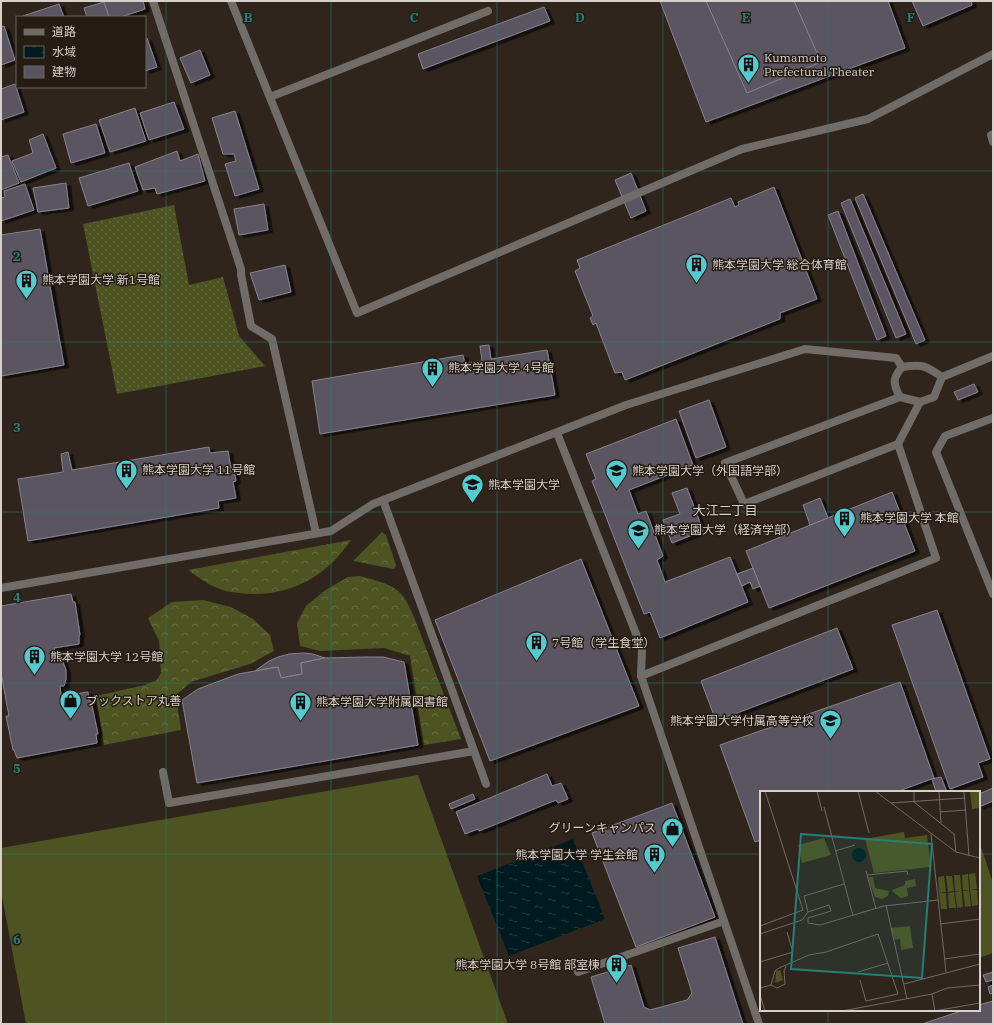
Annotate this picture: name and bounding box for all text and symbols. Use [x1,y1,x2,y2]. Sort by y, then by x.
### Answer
text: B [243,9,253,26]
text: C [410,9,419,26]
text: D [575,9,585,26]
text: E [742,9,750,26]
text: F [907,9,915,26]
legend [16,16,146,88]
text: 道路 [52,24,76,39]
text: 水域 [52,44,76,59]
place label: Kumamoto Prefectural Theater [764,50,875,79]
building icon: Kumamoto Prefectural Theater [736,52,762,85]
text: 建物 [52,64,76,79]
text: 2 [13,248,21,265]
building icon: 熊本学園大学 総合体育館 [683,252,709,285]
place label: 熊本学園大学 総合体育館 [712,257,847,272]
building icon: 熊本学園大学 新1号館 [14,267,40,300]
place label: 熊本学園大学 新1号館 [42,272,160,287]
building icon: 熊本学園大学 4号館 [420,355,446,388]
place label: 熊本学園大学 4号館 [448,360,554,375]
text: 3 [13,419,21,436]
building icon: 熊本学園大学 11号館 [114,457,140,490]
school or university icon: 熊本学園大学（外国語学部） [604,458,630,491]
place label: 熊本学園大学 11号館 [142,462,255,477]
place label: 熊本学園大学（外国語学部） [632,463,788,478]
school or university icon: 熊本学園大学 [460,472,486,505]
place label: 熊本学園大学 [488,477,560,492]
district label: 大江二丁目 [692,502,758,519]
building icon: 熊本学園大学 本館 [831,505,857,538]
place label: 熊本学園大学 本館 [860,510,959,525]
school or university icon: 熊本学園大学（経済学部） [626,517,652,550]
place label: 熊本学園大学（経済学部） [654,522,798,537]
text: 4 [13,589,21,606]
building icon: 7号館（学生食堂） [524,630,550,663]
place label: 7号館（学生食堂） [552,635,655,650]
building icon: 熊本学園大学 12号館 [21,644,47,677]
place label: 熊本学園大学 12号館 [50,649,163,664]
shop icon: ブックストア丸善 [58,688,84,721]
building icon: 熊本学園大学附属図書館 [287,689,313,722]
place label: ブックストア丸善 [86,693,182,708]
place label: 熊本学園大学附属図書館 [316,694,448,709]
school or university icon: 熊本学園大学付属高等学校 [817,708,843,741]
place label: 熊本学園大学付属高等学校 [670,713,814,728]
text: 5 [13,760,21,777]
inset map [760,791,980,1011]
shop icon: グリーンキャンパス [659,815,685,848]
place label: グリーンキャンパス [549,820,656,835]
building icon: 熊本学園大学 学生会館 [641,842,667,875]
place label: 熊本学園大学 学生会館 [515,847,638,862]
text: 6 [13,931,21,948]
building icon: 熊本学園大学 8号館 部室棟 [603,952,629,985]
place label: 熊本学園大学 8号館 部室棟 [455,957,600,972]

